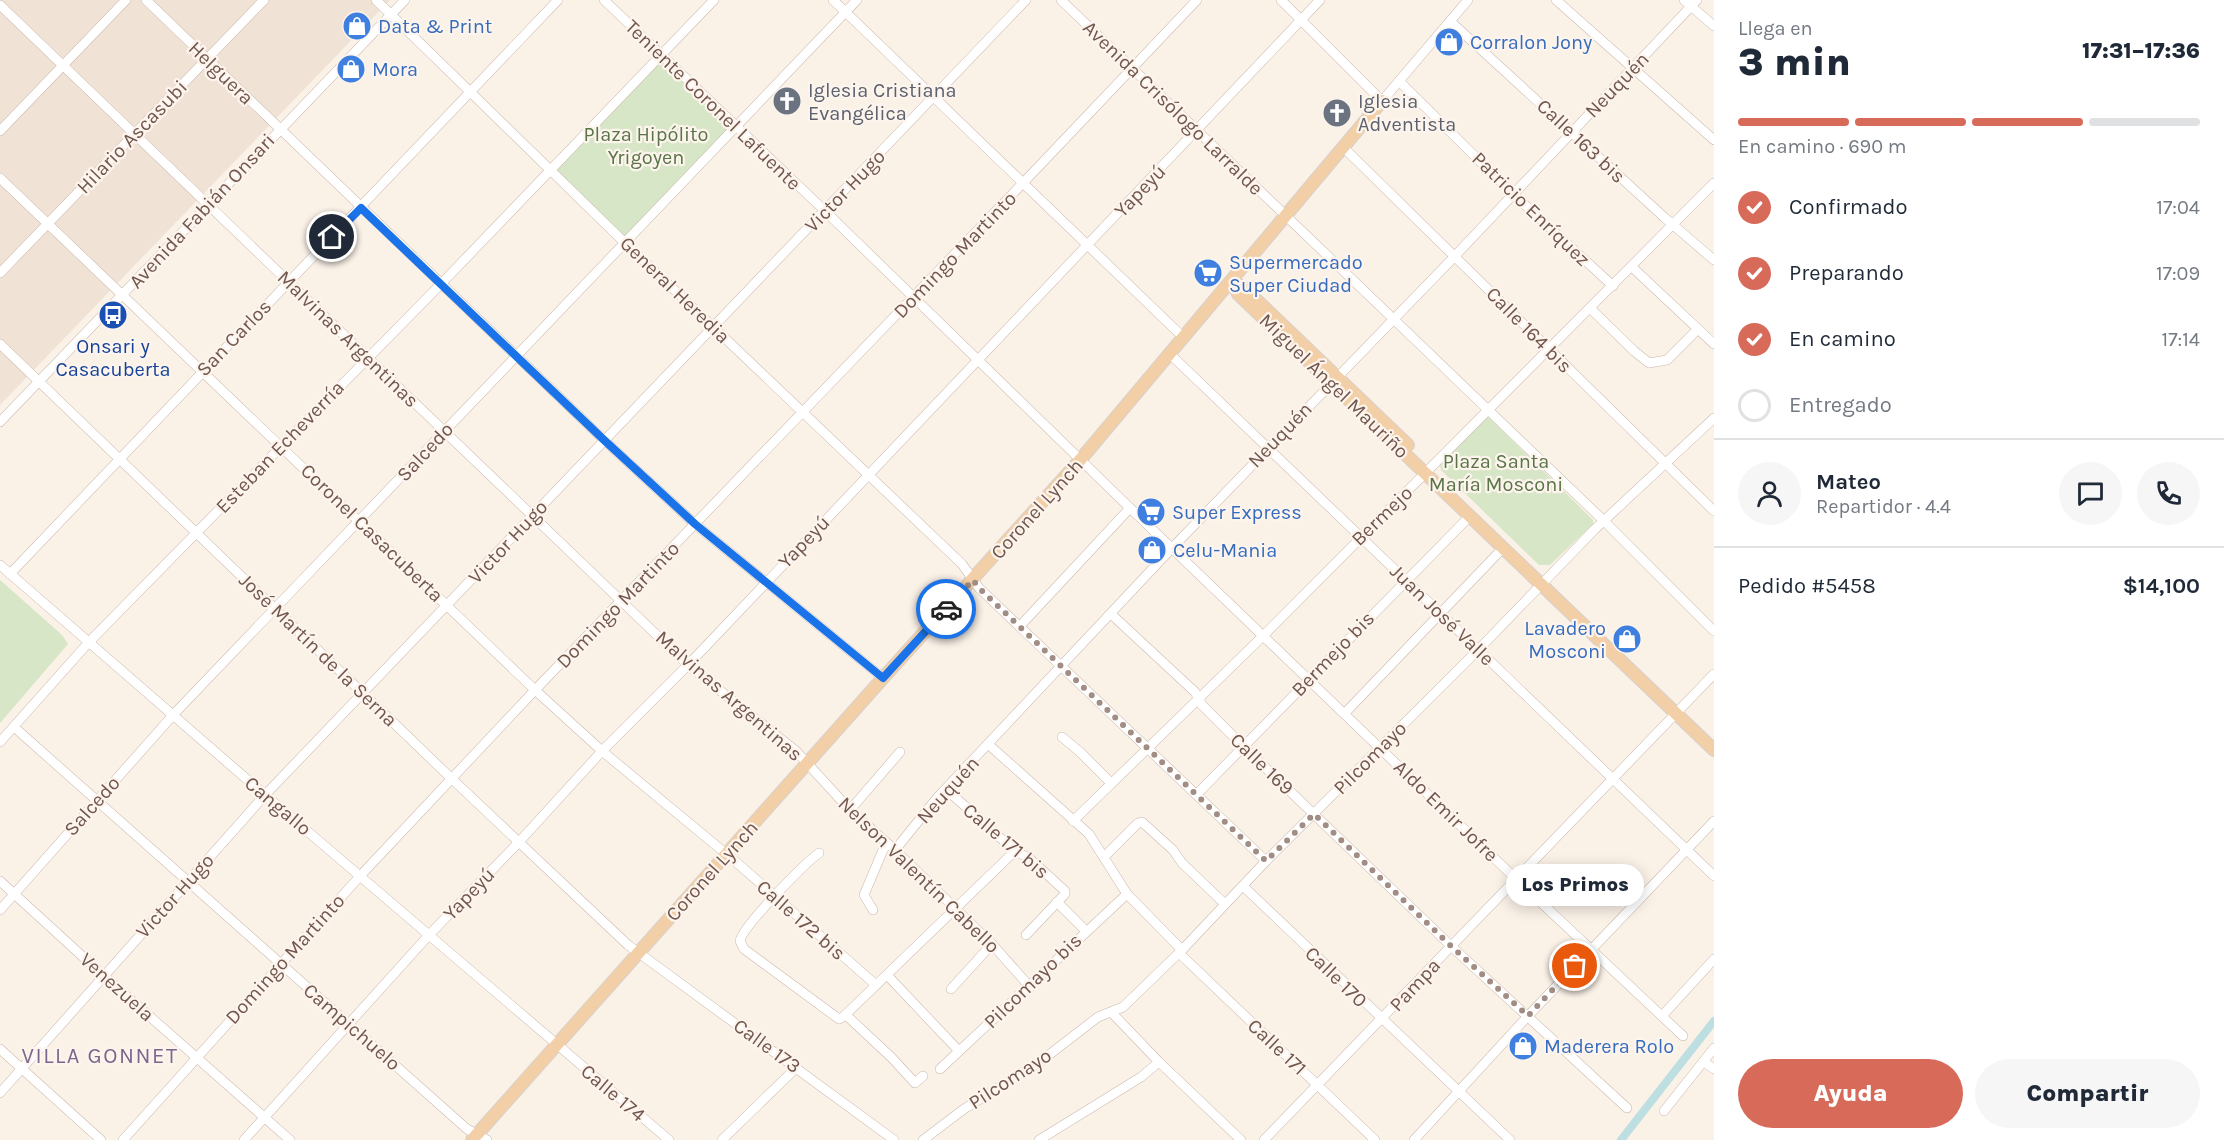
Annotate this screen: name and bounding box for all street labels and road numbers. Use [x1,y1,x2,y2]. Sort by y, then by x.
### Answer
street label: Teniente Coronel Lafuente [620,15,806,195]
street label: Avenida Crisólogo Larralde [1078,16,1268,200]
street label: Helguera [184,37,258,109]
street label: Neuquén [1580,47,1654,123]
street label: Hilario Ascasubi [72,76,192,198]
street label: Calle 163 bis [1532,94,1630,188]
street label: Avenida Fabián Onsari [124,129,280,293]
street label: Victor Hugo [800,145,890,237]
street label: Patricio Enríquez [1467,147,1595,271]
street label: Yapeyú [1109,160,1171,222]
street label: Domingo Martinto [889,187,1021,323]
street label: General Heredia [615,232,735,348]
street label: Malvinas Argentinas [273,266,423,412]
street label: Calle 164 bis [1481,282,1577,378]
street label: San Carlos [192,295,276,381]
street label: Miguel Ángel Mauriño [1255,308,1414,463]
street label: Esteban Echeverría [211,376,349,518]
street label: Neuquén [1243,397,1317,473]
street label: Salcedo [392,418,458,486]
street label: Coronel Lynch [986,454,1088,564]
street label: Coronel Casacuberta [296,459,448,607]
street label: Bermejo [1347,481,1417,551]
street label: Victor Hugo [464,496,552,588]
street label: Yapeyú [773,511,835,573]
street label: Domingo Martinto [552,537,684,673]
street label: Juan José Valle [1385,560,1499,670]
street label: José Martín de la Serna [234,568,402,732]
street label: Bermejo bis [1287,607,1379,701]
street label: Malvinas Argentinas [651,626,807,766]
street label: Pilcomayo [1329,717,1411,799]
street label: Calle 169 [1226,728,1298,800]
street label: Neuquén [912,752,984,828]
street label: Aldo Emir Jofre [1389,756,1503,866]
street label: Salcedo [59,772,125,840]
street label: Cangallo [240,772,316,840]
street label: Nelson Valentín Cabello [834,792,1004,958]
street label: Calle 171 bis [958,798,1054,884]
street label: Coronel Lynch [661,816,763,926]
street label: Victor Hugo [131,849,219,943]
street label: Yapeyú [438,863,500,925]
street label: Calle 172 bis [752,875,850,965]
street label: Domingo Martinto [221,889,349,1029]
street label: Pilcomayo bis [979,929,1087,1033]
street label: Calle 170 [1300,942,1372,1012]
street label: Venezuela [75,948,159,1026]
street label: Pampa [1385,954,1445,1016]
street label: Campichuelo [299,979,405,1075]
street label: Calle 173 [729,1014,805,1078]
street label: Calle 171 [1243,1014,1311,1080]
street label: Pilcomayo [964,1044,1056,1114]
street label: Calle 174 [576,1060,650,1126]

